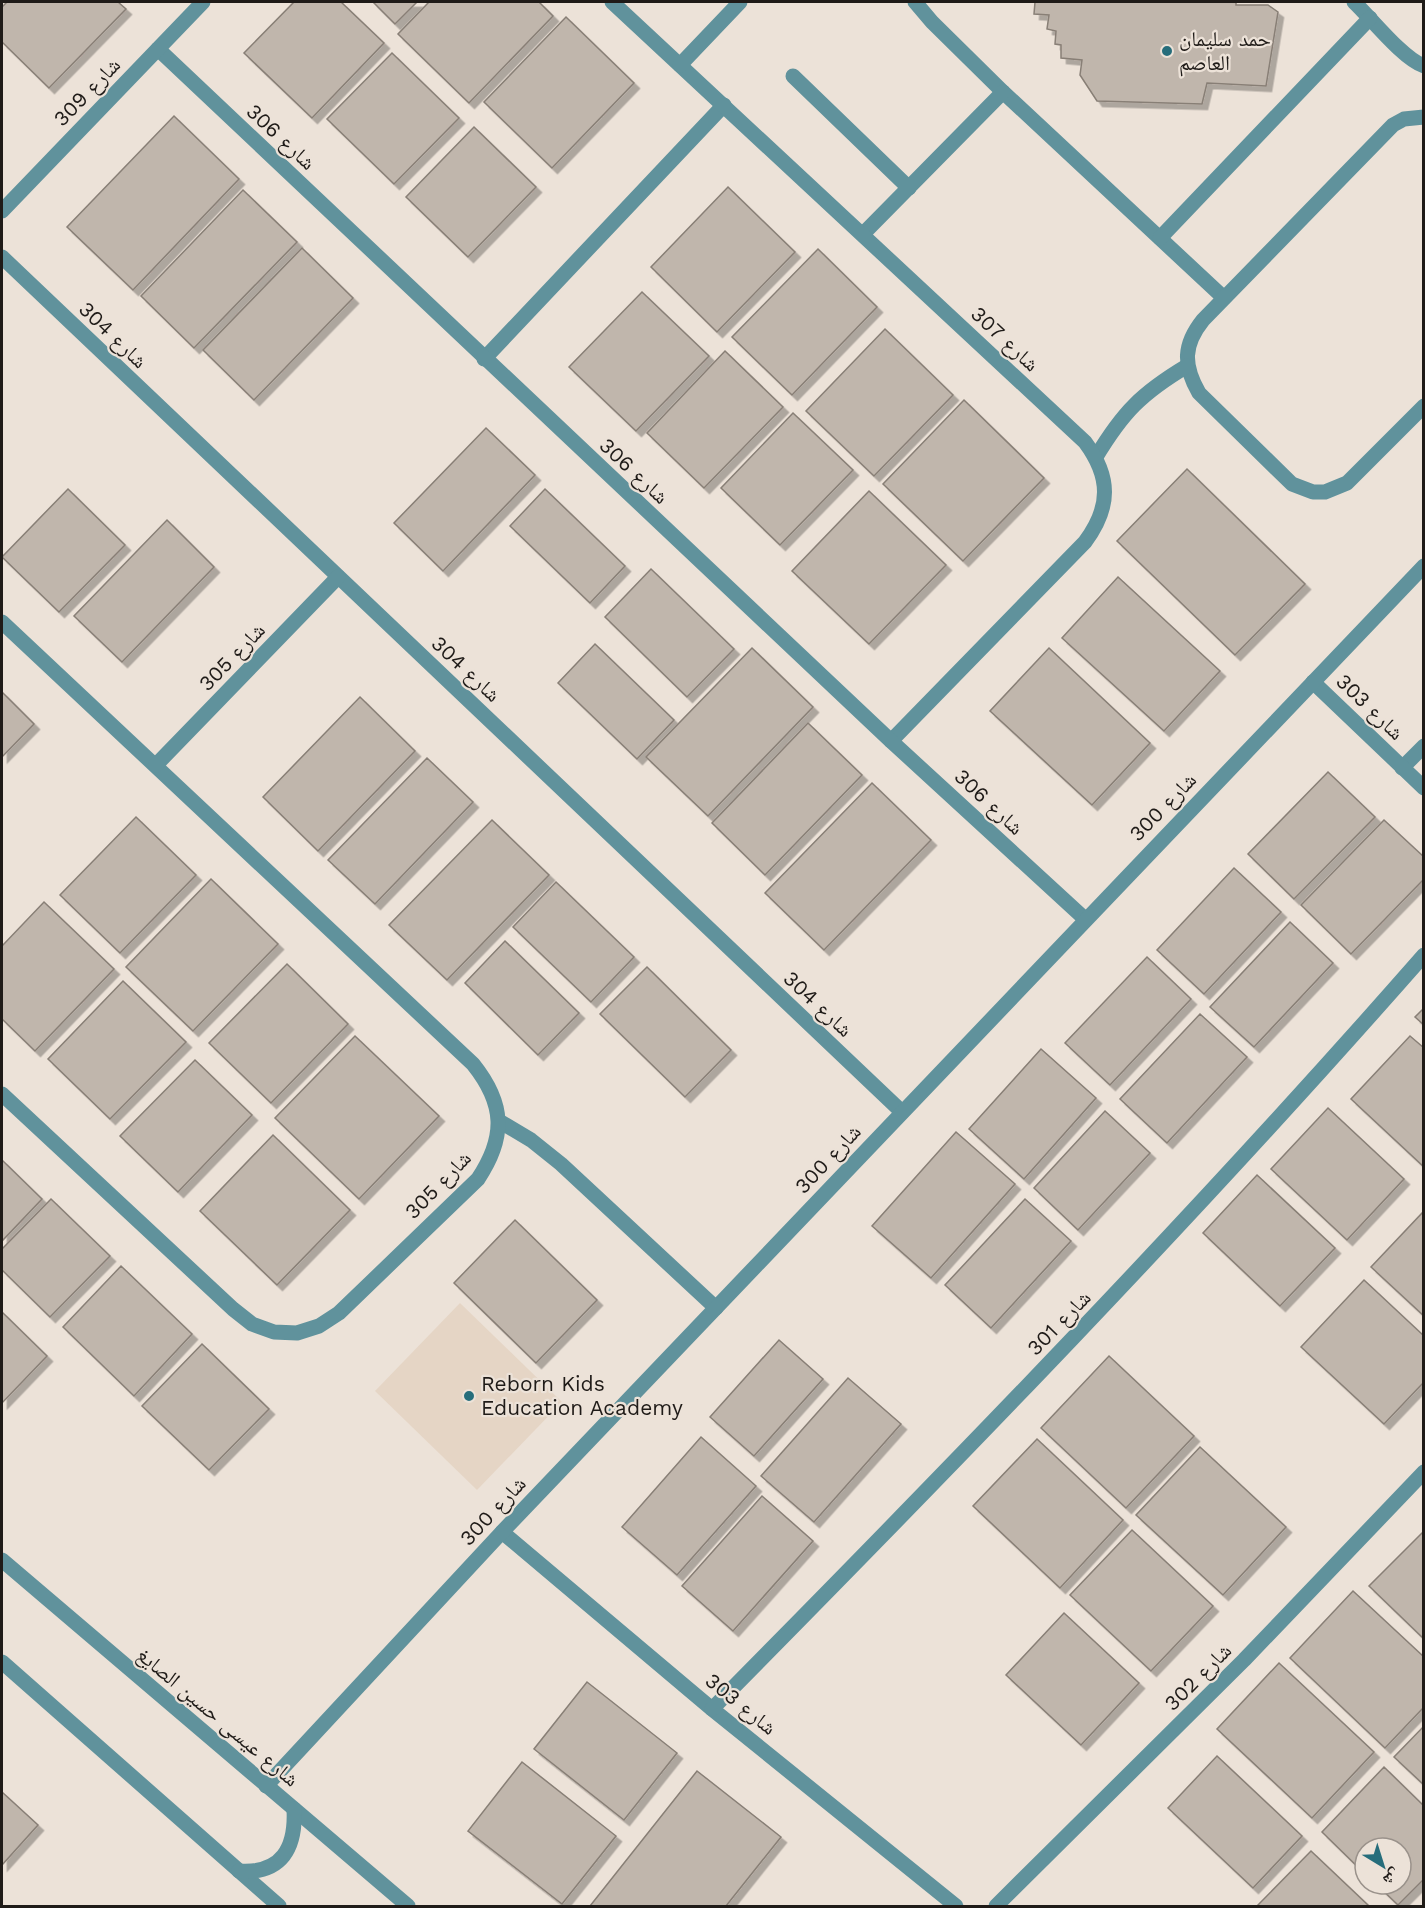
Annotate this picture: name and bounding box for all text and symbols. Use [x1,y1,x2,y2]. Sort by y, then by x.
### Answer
place label: حمد سليمان العاصم [1179,26,1271,77]
marker: حمد سليمان العاصم [1160,44,1174,58]
street label: شارع 309 [48,52,126,132]
street label: شارع 306 [241,98,321,176]
street label: شارع 304 [73,296,153,374]
street label: شارع 307 [966,301,1044,377]
street label: شارع 306 [594,432,674,510]
street label: شارع 305 [193,618,271,696]
street label: شارع 304 [426,630,506,708]
street label: شارع 303 [1331,668,1409,746]
street label: شارع 306 [949,763,1029,841]
street label: شارع 300 [1124,767,1202,847]
street label: شارع 304 [778,965,858,1043]
street label: شارع 300 [789,1119,867,1199]
street label: شارع 305 [399,1146,477,1224]
street label: شارع 301 [1022,1285,1096,1361]
place label: Reborn Kids Education Academy [481,1371,683,1420]
marker: Reborn Kids Education Academy [462,1389,476,1403]
street label: شارع 300 [454,1471,532,1551]
street label: شارع 302 [1159,1638,1237,1716]
street label: شارع عيسى حسين الصايغ [132,1642,304,1792]
street label: شارع 303 [700,1667,782,1741]
north arrow [1353,1836,1413,1896]
text: ش [1379,1865,1404,1890]

